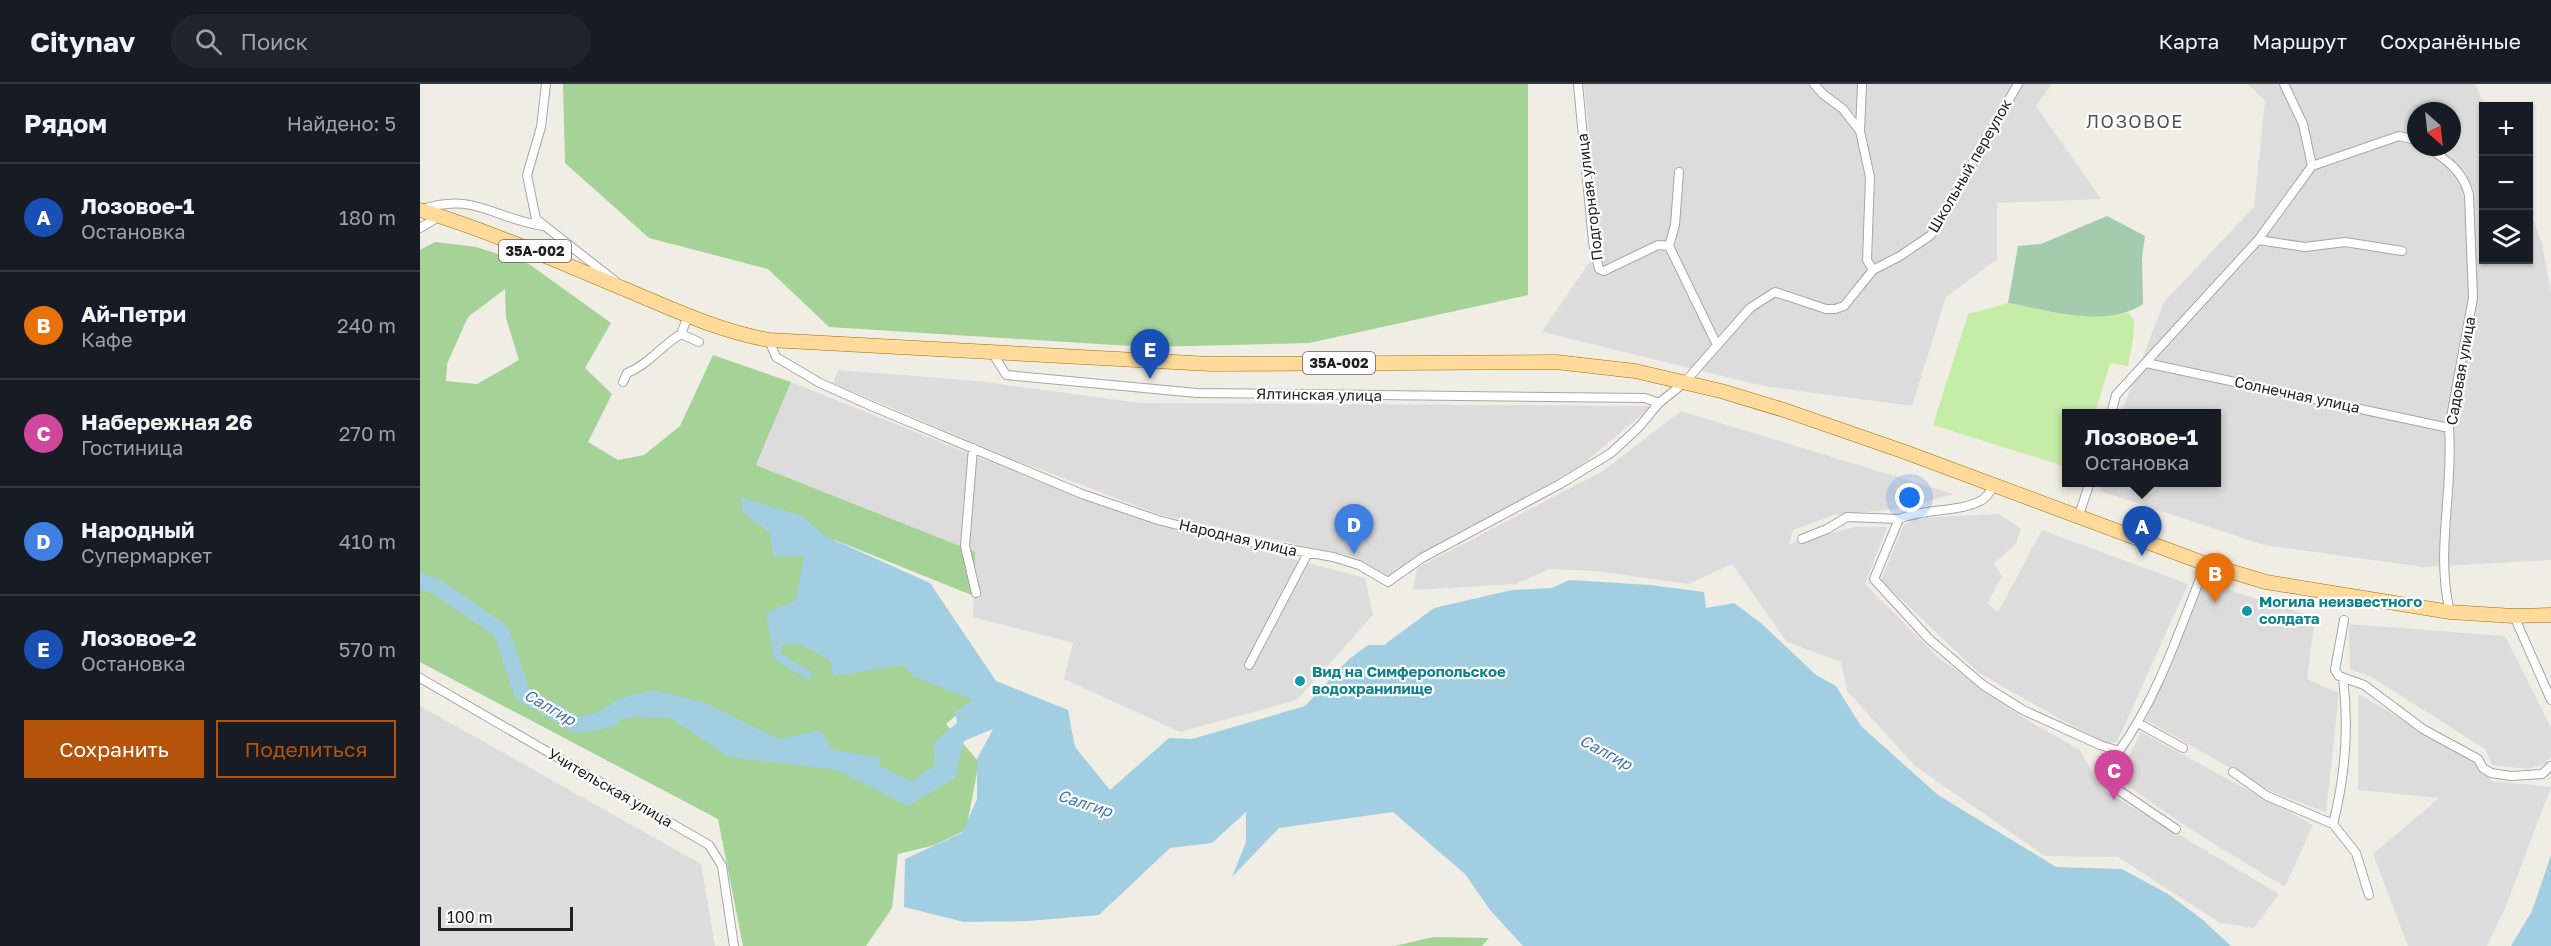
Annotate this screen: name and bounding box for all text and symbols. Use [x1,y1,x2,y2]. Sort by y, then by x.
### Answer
search box [171,14,591,68]
text: Citynav [30,25,135,58]
icon: search [192,25,225,58]
text: Поиск [240,28,308,55]
text: Карта [2158,28,2219,54]
text: Маршрут [2252,28,2347,54]
text: Сохранённые [2380,28,2521,54]
street label: Школьный переулок [1924,95,2015,235]
north arrow [2407,102,2461,156]
map controls [2479,102,2533,264]
button: + [2479,102,2533,156]
text: Рядом [24,108,107,139]
district label: ЛОЗОВОЕ [2086,110,2184,132]
text: Найдено: 5 [287,111,396,135]
street label: Подгорная улица [1572,132,1606,262]
button: − [2479,156,2533,210]
text: Лозовое-1 [81,192,194,219]
text: A [36,205,51,229]
text: 180 m [339,205,396,229]
button: layers [2479,210,2533,264]
text: Остановка [81,219,186,243]
road number: 35А-002 [499,240,571,262]
text: Ай-Петри [81,300,186,327]
text: B [36,313,51,337]
text: 240 m [337,313,396,337]
street label: Садовая улица [2442,315,2478,427]
text: Кафе [81,327,133,351]
pin: E [1130,330,1170,379]
road number: 35А-002 [1303,352,1375,374]
street label: Солнечная улица [2233,372,2362,416]
street label: Ялтинская улица [1256,384,1382,404]
text: Набережная 26 [81,408,253,435]
popup [2062,409,2221,487]
text: C [36,421,51,445]
text: 270 m [339,421,396,445]
text: Лозовое-1 [2085,423,2198,450]
text: Гостиница [81,435,183,459]
text: Остановка [2085,450,2189,474]
your location [1895,483,1924,512]
pin: D [1334,504,1374,554]
pin: A [2122,506,2162,556]
street label: Народная улица [1177,515,1299,559]
text: Народный [81,516,194,543]
text: D [36,529,51,553]
text: 410 m [339,529,396,553]
text: Супермаркет [81,543,212,567]
pin: B [2196,554,2234,603]
place label: Могила неизвестного солдата [2259,592,2422,627]
marker: Могила неизвестного солдата [2240,604,2254,618]
text: Лозовое-2 [81,624,196,651]
text: E [37,637,50,661]
text: 570 m [339,637,396,661]
text: Остановка [81,651,186,675]
place label: Вид на Симферопольское водохранилище [1312,662,1506,697]
marker: Вид на Симферопольское водохранилище [1293,674,1307,688]
water label: Салгир [521,684,580,730]
button: Сохранить [24,720,204,778]
button: Поделиться [216,720,396,778]
water label: Салгир [1576,730,1637,775]
street label: Учительская улица [545,744,676,830]
pin: C [2094,750,2134,800]
water label: Салгир [1055,785,1116,822]
scale bar [438,904,573,932]
text: 100 m [447,907,493,927]

